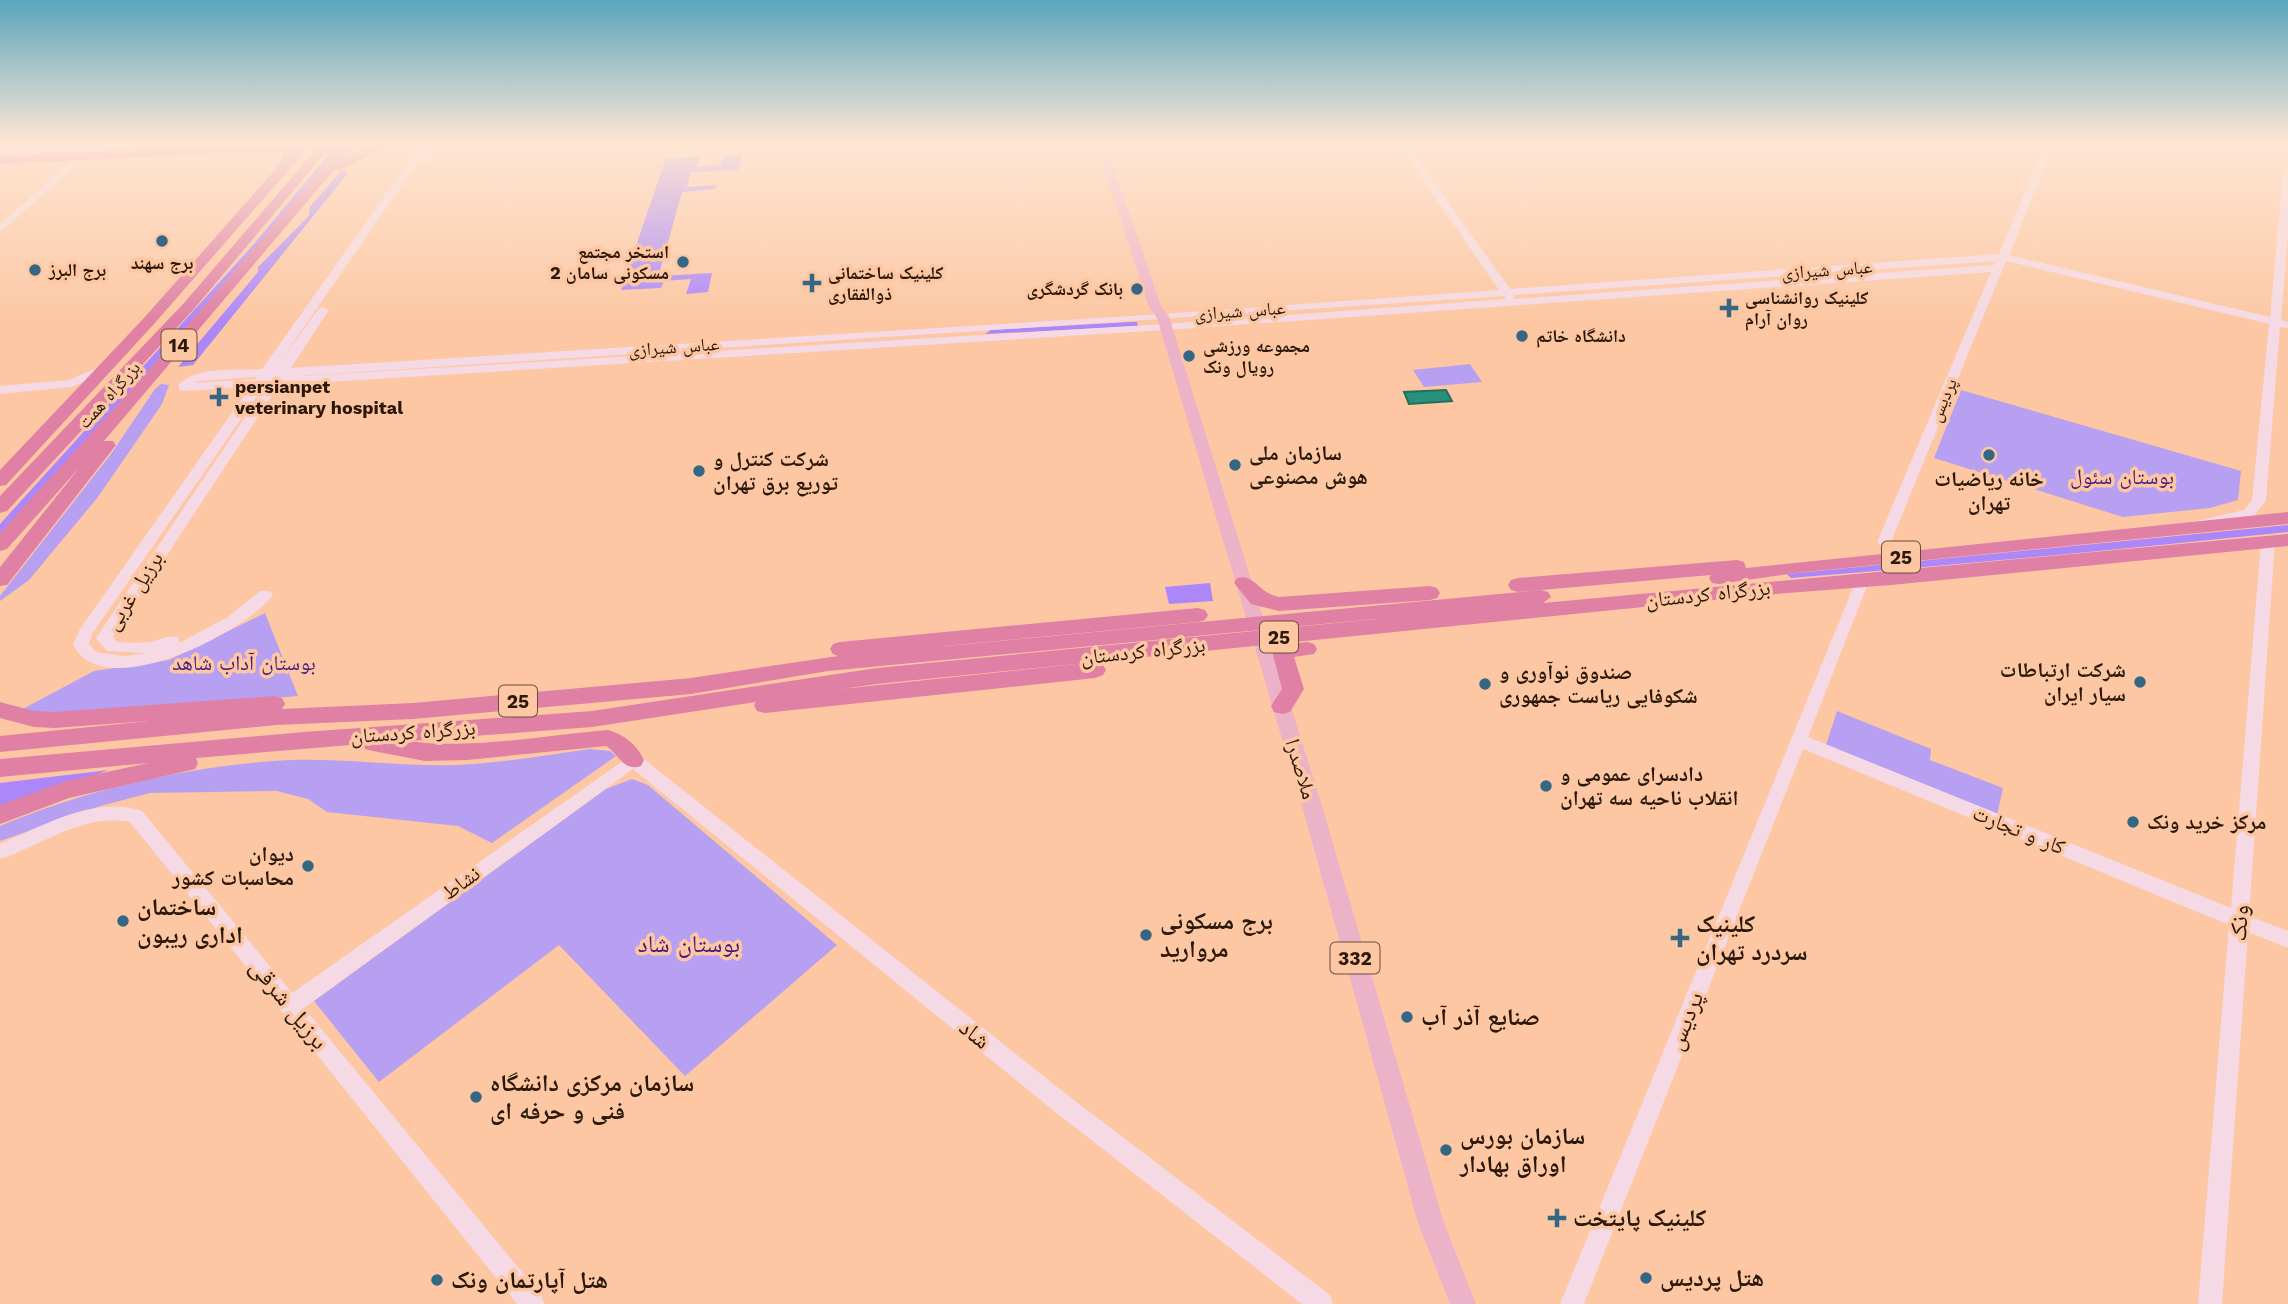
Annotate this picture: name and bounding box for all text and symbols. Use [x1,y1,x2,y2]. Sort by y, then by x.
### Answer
marker: برج سهند [154,233,170,249]
place label: استخر مجتمع مسکونی سامان 2 [550,241,669,284]
place label: برج سهند [131,252,193,274]
marker: استخر مجتمع مسکونی سامان 2 [675,254,691,270]
street label: عباس شیرازی [1781,256,1873,284]
place label: برج البرز [48,259,106,281]
marker: برج البرز [27,262,43,278]
place label: کلینیک ساختمانی ذوالفقاری [828,262,944,305]
marker: کلینیک ساختمانی ذوالفقاری [802,273,822,293]
place label: بانک گردشگری [1026,278,1123,300]
marker: بانک گردشگری [1129,281,1145,297]
place label: کلینیک روانشناسی روان آرام [1745,287,1868,331]
street label: عباس شیرازی [1194,297,1286,325]
marker: کلینیک روانشناسی روان آرام [1719,298,1739,318]
place label: دانشگاه خاتم [1536,325,1626,348]
marker: دانشگاه خاتم [1514,328,1530,344]
road number: 14 [162,330,196,360]
street label: عباس شیرازی [628,333,720,361]
place label: مجموعه ورزشی رویال ونک [1203,335,1310,378]
marker: مجموعه ورزشی رویال ونک [1181,348,1197,364]
street label: بزرگراه همت [73,357,145,433]
street label: پردیس [1924,375,1962,425]
place label: persianpet veterinary hospital [234,376,403,418]
marker: persianpet veterinary hospital [209,387,229,407]
place label: سازمان ملی هوش مصنوعی [1249,440,1368,490]
place label: شرکت کنترل و توریع برق تهران [713,446,838,497]
marker: خانه ریاضیات تهران [1981,447,1997,463]
marker: سازمان ملی هوش مصنوعی [1227,457,1243,473]
marker: شرکت کنترل و توریع برق تهران [691,463,707,479]
park label: بوستان سئول [2070,464,2174,489]
place label: خانه ریاضیات تهران [1934,466,2044,515]
road number: 25 [1882,542,1920,572]
street label: برزیل غربی [99,547,169,635]
street label: بزرگراه کردستان [1644,575,1772,612]
road number: 25 [1260,622,1298,652]
street label: بزرگراه کردستان [1079,632,1207,669]
park label: بوستان آداب شاهد [172,650,316,675]
place label: شرکت ارتباطات سیار ایران [2000,657,2126,706]
place label: صندوق نوآوری و شکوفایی ریاست جمهوری [1499,659,1698,709]
marker: شرکت ارتباطات سیار ایران [2132,674,2148,690]
marker: صندوق نوآوری و شکوفایی ریاست جمهوری [1477,676,1493,692]
road number: 25 [499,686,537,716]
street label: بزرگراه کردستان [350,715,476,748]
street label: ملاصدرا [1280,736,1322,802]
place label: دادسرای عمومی و انقلاب ناحیه سه تهران [1560,761,1738,810]
marker: دادسرای عمومی و انقلاب ناحیه سه تهران [1538,778,1554,794]
street label: کار و تجارت [1969,800,2069,859]
place label: مرکز خرید ونک [2147,809,2267,834]
marker: مرکز خرید ونک [2125,814,2141,830]
place label: دیوان محاسبات کشور [171,841,294,890]
marker: دیوان محاسبات کشور [300,858,316,874]
street label: نشاط [437,860,485,905]
place label: ساختمان اداری ریبون [137,893,243,949]
street label: ونک [2224,904,2254,942]
place label: برج مسکونی مروارید [1160,907,1273,963]
place label: کلینیک سردرد تهران [1696,910,1808,966]
marker: ساختمان اداری ریبون [115,913,131,929]
marker: برج مسکونی مروارید [1138,927,1154,943]
marker: کلینیک سردرد تهران [1670,928,1690,948]
park label: بوستان شاد [638,930,740,958]
road number: 332 [1330,942,1380,974]
street label: برزیل شرقی [244,953,334,1055]
street label: پردیس [1661,988,1709,1054]
place label: صنایع آذر آب [1421,1003,1540,1033]
marker: صنایع آذر آب [1399,1009,1415,1025]
street label: شاد [954,1013,996,1055]
place label: سازمان مرکزی دانشگاه فنی و حرفه ای [490,1069,694,1125]
marker: سازمان مرکزی دانشگاه فنی و حرفه ای [468,1089,484,1105]
place label: سازمان بورس اوراق بهادار [1459,1122,1585,1178]
marker: سازمان بورس اوراق بهادار [1438,1142,1454,1158]
place label: کلینیک پایتخت [1573,1204,1707,1232]
marker: کلینیک پایتخت [1547,1208,1567,1228]
place label: هتل پردیس [1660,1264,1764,1292]
place label: هتل آپارتمان ونک [451,1266,608,1294]
marker: هتل پردیس [1638,1270,1654,1286]
marker: هتل آپارتمان ونک [429,1272,445,1288]

